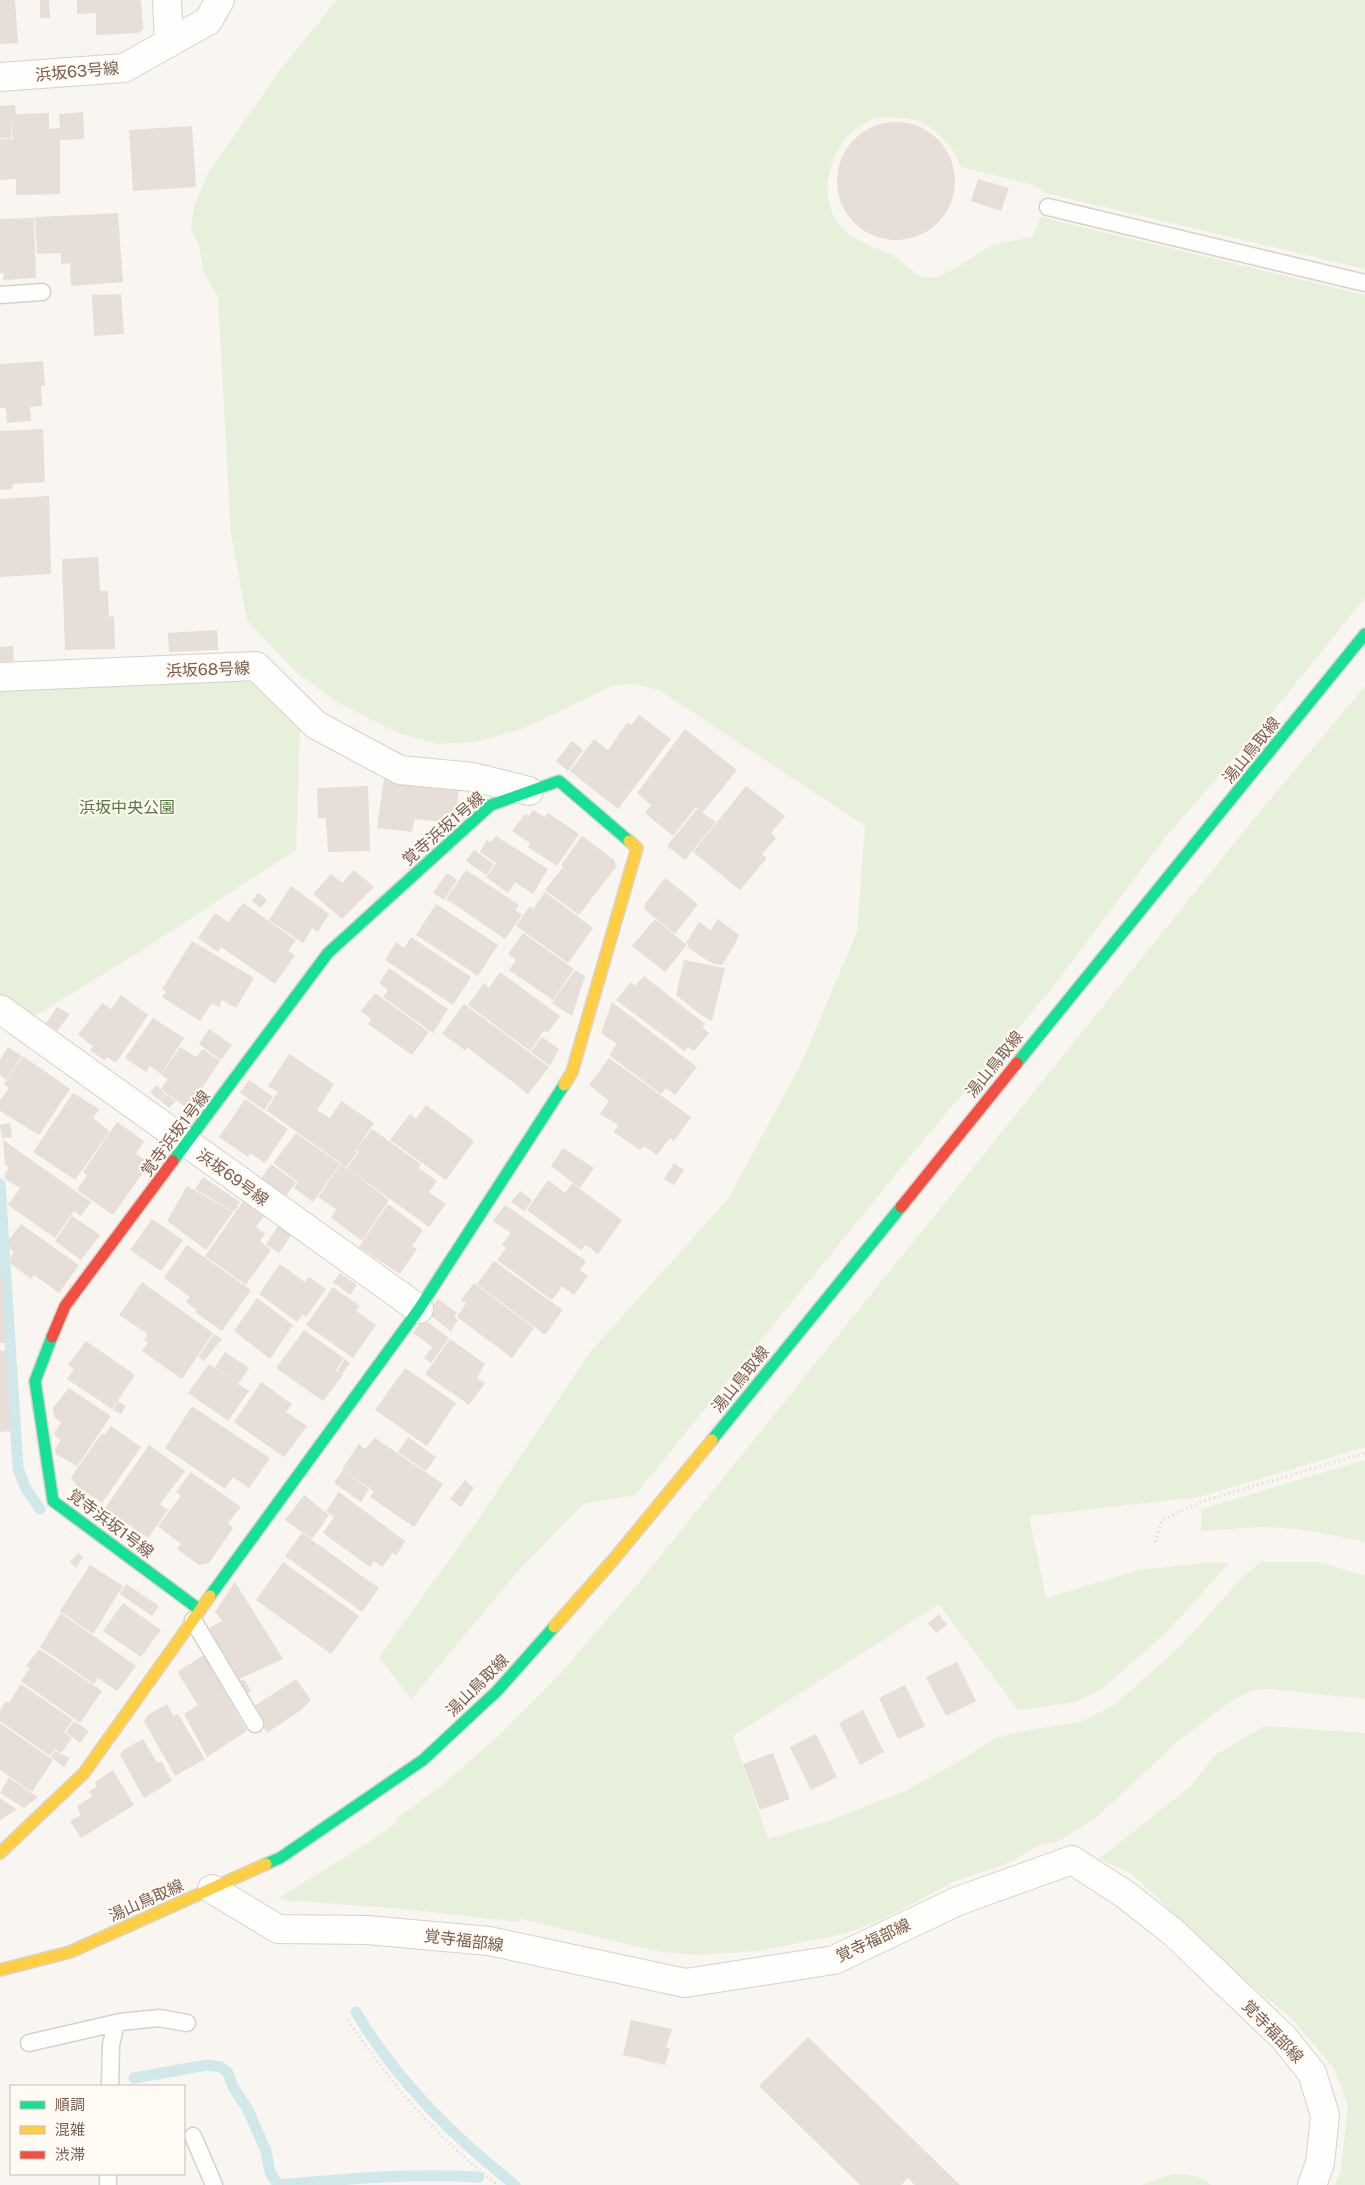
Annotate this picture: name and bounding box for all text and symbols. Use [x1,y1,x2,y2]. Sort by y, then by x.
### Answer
street label: 浜坂63号線 [34,58,120,85]
street label: 浜坂68号線 [166,659,250,680]
street label: 湯山鳥取線 [1219,713,1284,787]
street label: 覚寺浜坂1号線 [398,788,488,869]
park label: 浜坂中央公園 [79,798,175,817]
street label: 湯山鳥取線 [962,1027,1027,1101]
street label: 覚寺浜坂1号線 [137,1087,214,1180]
street label: 浜坂69号線 [193,1145,272,1210]
street label: 湯山鳥取線 [708,1342,773,1416]
street label: 覚寺浜坂1号線 [64,1485,157,1562]
street label: 湯山鳥取線 [442,1650,512,1720]
street label: 湯山鳥取線 [106,1876,187,1925]
street label: 覚寺福部線 [833,1915,913,1966]
street label: 覚寺福部線 [423,1926,505,1955]
street label: 覚寺福部線 [1238,1996,1307,2067]
legend [10,2085,185,2175]
text: 順調 [55,2096,85,2113]
text: 混雑 [55,2121,85,2138]
text: 渋滞 [55,2146,85,2163]

